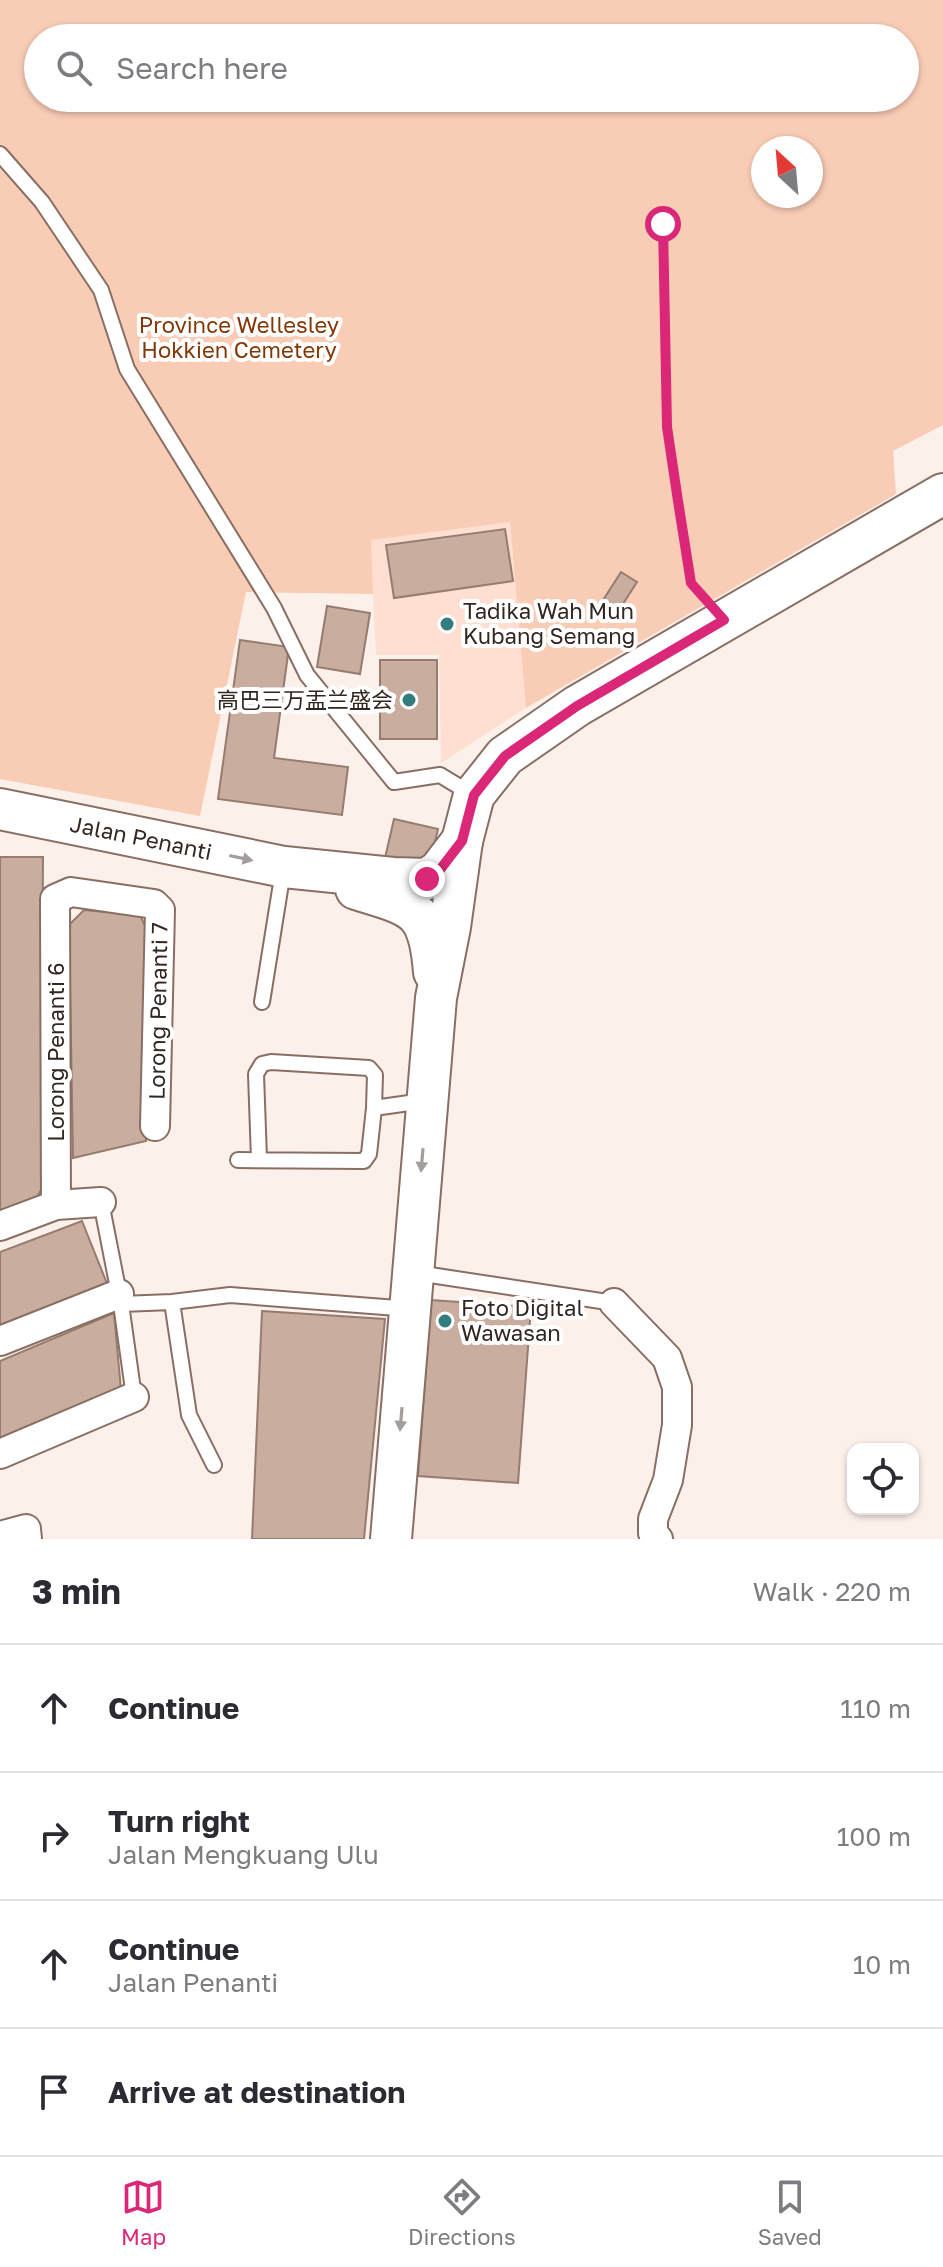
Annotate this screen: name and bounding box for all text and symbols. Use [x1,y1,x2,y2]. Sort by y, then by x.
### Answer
search box [24,24,919,112]
icon: search [52,46,96,90]
text: Search here [116,50,288,86]
north arrow [751,136,823,208]
route start [645,206,681,242]
park label: Province Wellesley Hokkien Cemetery [139,311,339,363]
place label: Tadika Wah Mun Kubang Semang [463,597,635,649]
marker: Tadika Wah Mun Kubang Semang [438,615,456,633]
place label: 高巴三万盂兰盛会 [217,686,393,713]
marker: 高巴三万盂兰盛会 [400,691,418,709]
street label: Jalan Penanti [68,810,215,865]
one-way arrow [229,852,254,865]
route end [409,861,445,897]
street label: Lorong Penanti 7 [142,922,173,1100]
street label: Lorong Penanti 6 [42,962,69,1142]
one-way arrow [416,1148,429,1173]
place label: Foto Digital Wawasan [461,1294,584,1346]
marker: Foto Digital Wawasan [436,1312,454,1330]
one-way arrow [394,1407,407,1432]
map controls [847,1443,919,1515]
button: locate [847,1443,919,1515]
text: 3 min [32,1571,121,1611]
text: Walk · 220 m [753,1576,911,1607]
icon: ahead [32,1686,76,1730]
text: Continue [108,1690,239,1726]
text: 110 m [840,1693,911,1724]
text: Turn right [108,1803,250,1839]
icon: right [32,1814,76,1858]
text: 100 m [837,1821,911,1852]
text: Jalan Mengkuang Ulu [108,1839,379,1870]
text: Continue [108,1931,239,1967]
icon: ahead [32,1942,76,1986]
text: 10 m [853,1949,911,1980]
text: Jalan Penanti [108,1967,278,1998]
icon: arrive [32,2070,76,2114]
text: Arrive at destination [108,2074,405,2110]
tab: Map [121,2175,166,2250]
tab: Directions [408,2175,516,2250]
tab: Saved [758,2175,822,2250]

